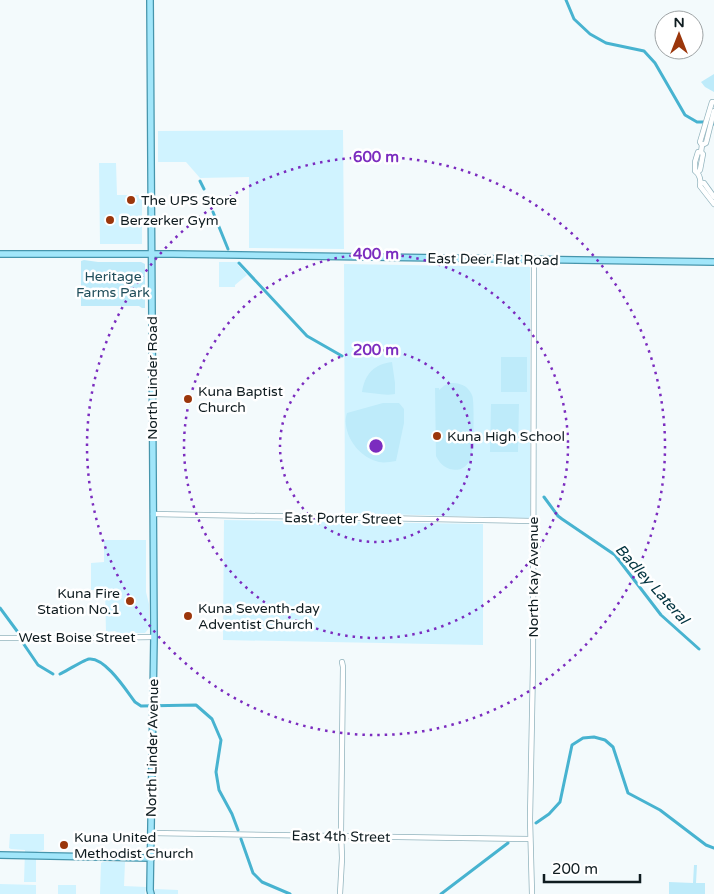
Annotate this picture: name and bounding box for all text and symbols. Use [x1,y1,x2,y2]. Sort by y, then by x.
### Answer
north arrow [654,10,704,60]
text: N [673,14,685,31]
text: 600 m [353,148,399,166]
place label: The UPS Store [141,192,237,209]
marker: The UPS Store [125,194,137,206]
place label: Berzerker Gym [120,212,219,229]
marker: Berzerker Gym [104,214,116,226]
text: 400 m [353,245,399,263]
street label: East Deer Flat Road [427,250,559,269]
park label: Heritage Farms Park [76,268,150,301]
street label: North Linder Road [144,316,161,440]
text: 200 m [353,341,399,359]
place label: Kuna Baptist Church [198,383,284,416]
marker: Kuna Baptist Church [182,393,194,405]
place label: Kuna High School [447,428,565,445]
marker: Kuna High School [431,430,443,442]
centre of rings [367,437,385,455]
street label: East Porter Street [284,509,403,528]
street label: North Kay Avenue [525,517,542,637]
water label: Badley Lateral [611,540,694,629]
place label: Kuna Fire Station No.1 [37,585,120,618]
marker: Kuna Fire Station No.1 [124,595,136,607]
place label: Kuna Seventh-day Adventist Church [198,600,320,633]
marker: Kuna Seventh-day Adventist Church [182,610,194,622]
street label: West Boise Street [18,629,136,646]
street label: North Linder Avenue [143,679,162,817]
street label: East 4th Street [292,827,391,846]
place label: Kuna United Methodist Church [74,829,193,862]
marker: Kuna United Methodist Church [58,839,70,851]
scale bar [544,852,640,884]
text: 200 m [552,860,598,878]

